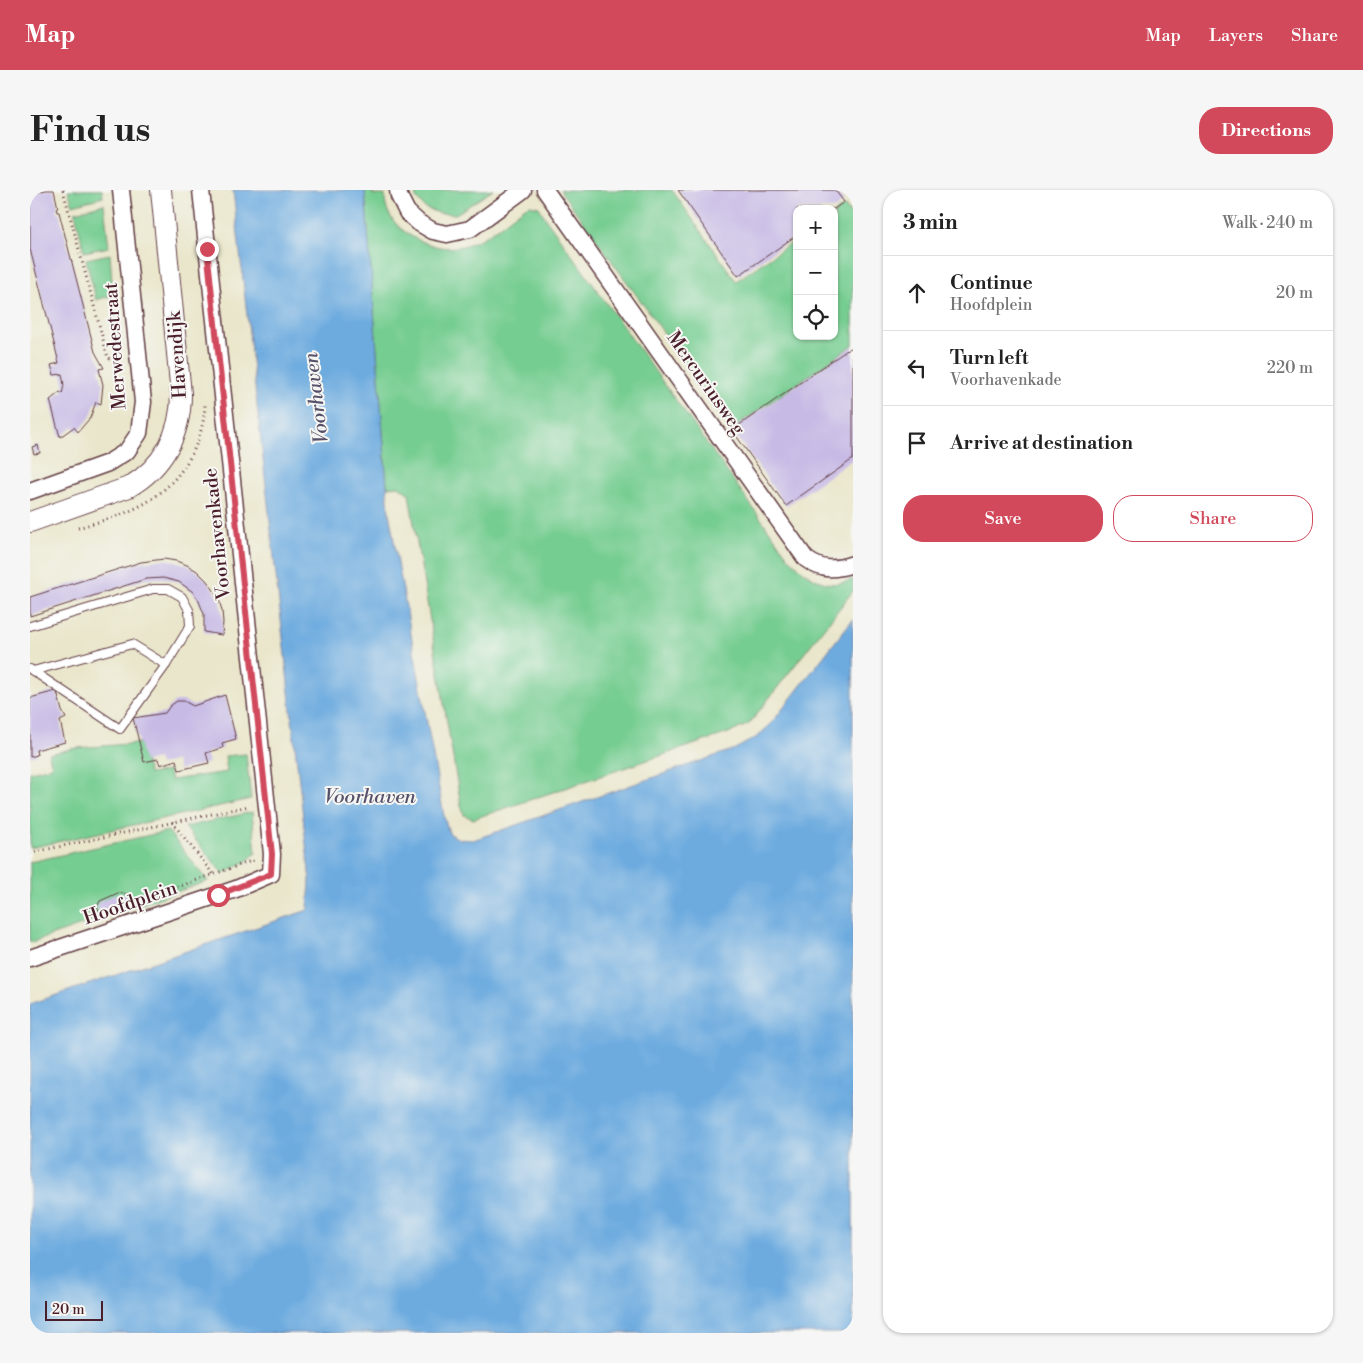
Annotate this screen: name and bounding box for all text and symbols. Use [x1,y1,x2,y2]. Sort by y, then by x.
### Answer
text: Map [25,20,75,50]
text: Map [1146,24,1181,47]
text: Layers [1209,24,1263,47]
text: Share [1291,24,1338,47]
button: Directions [1199,107,1333,154]
text: Find us [30,109,150,152]
map controls [793,205,838,340]
button: + [793,205,838,250]
text: 3 min [903,210,958,236]
text: Walk · 240 m [1222,213,1313,233]
route end [196,238,219,261]
button: − [793,250,838,295]
text: Continue [950,271,1033,295]
icon: ahead [903,279,931,307]
street label: Merwedestraat [99,281,131,410]
text: 20 m [1276,283,1313,303]
button: locate [793,295,838,340]
text: Hoofdplein [950,295,1032,315]
street label: Havendijk [162,309,192,400]
street label: Mercuriusweg [661,326,751,440]
text: Turn left [950,346,1029,370]
water label: Voorhaven [299,350,335,445]
icon: left [903,354,931,382]
text: 220 m [1267,358,1313,378]
text: Voorhavenkade [950,370,1062,390]
icon: arrive [903,429,931,457]
text: Arrive at destination [950,431,1133,455]
street label: Voorhavenkade [198,467,236,602]
button: Save [903,495,1103,542]
button: Share [1113,495,1313,542]
water label: Voorhaven [324,785,417,810]
street label: Hoofdplein [80,876,180,930]
route start [207,884,230,907]
scale bar [45,1298,102,1321]
text: 20 m [52,1301,84,1319]

